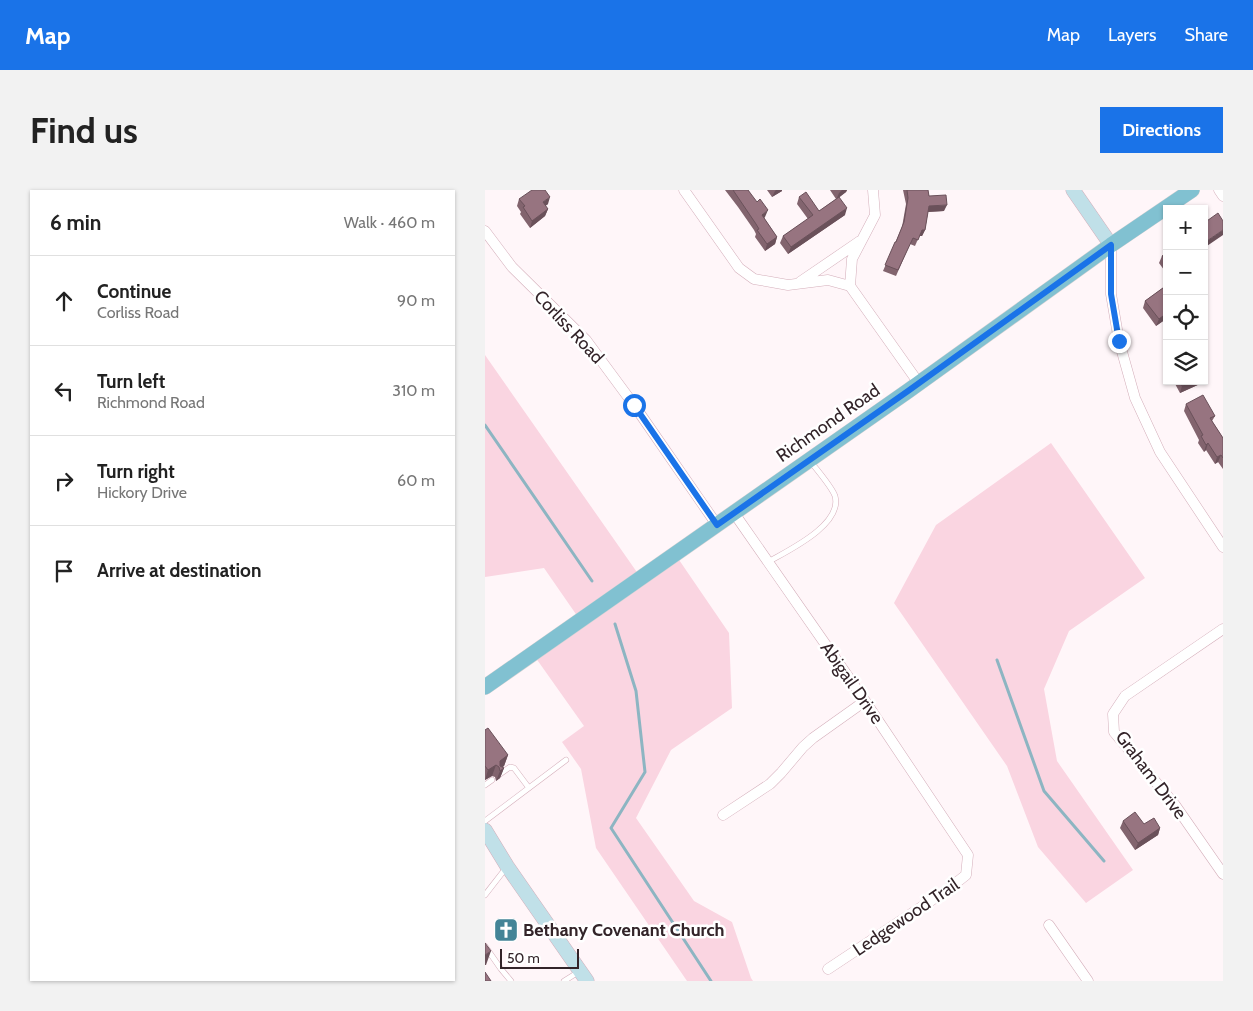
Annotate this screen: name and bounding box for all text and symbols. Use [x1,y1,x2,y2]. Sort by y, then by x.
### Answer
text: Map [25,21,71,50]
text: Map [1047,24,1080,46]
text: Layers [1108,24,1157,46]
text: Share [1185,24,1228,46]
button: Directions [1100,107,1223,153]
text: Find us [30,109,138,152]
map controls [1163,205,1208,385]
button: + [1163,205,1208,250]
text: 6 min [50,210,101,235]
text: Walk · 460 m [344,213,435,232]
button: − [1163,250,1208,295]
text: Continue [97,280,171,303]
street label: Corliss Road [529,286,609,368]
icon: ahead [50,287,78,315]
text: 90 m [397,291,435,310]
button: locate [1163,295,1208,340]
text: Corliss Road [97,303,179,322]
route end [1108,330,1131,353]
button: layers [1163,340,1208,385]
text: Turn left [97,370,165,393]
icon: left [50,377,78,405]
street label: Richmond Road [772,379,884,467]
text: 310 m [392,381,435,400]
text: Richmond Road [97,393,205,412]
route start [623,394,646,417]
text: Turn right [97,460,175,483]
icon: right [50,467,78,495]
text: 60 m [397,471,435,490]
text: Hickory Drive [97,483,187,502]
icon: arrive [50,557,78,585]
text: Arrive at destination [97,559,261,582]
street label: Abigail Drive [816,638,888,728]
street label: Graham Drive [1111,727,1191,823]
street label: Ledgewood Trail [849,873,964,961]
church icon: Bethany Covenant Church [493,917,519,943]
place label: Bethany Covenant Church [523,919,725,941]
scale bar [500,946,579,969]
text: 50 m [507,949,540,967]

